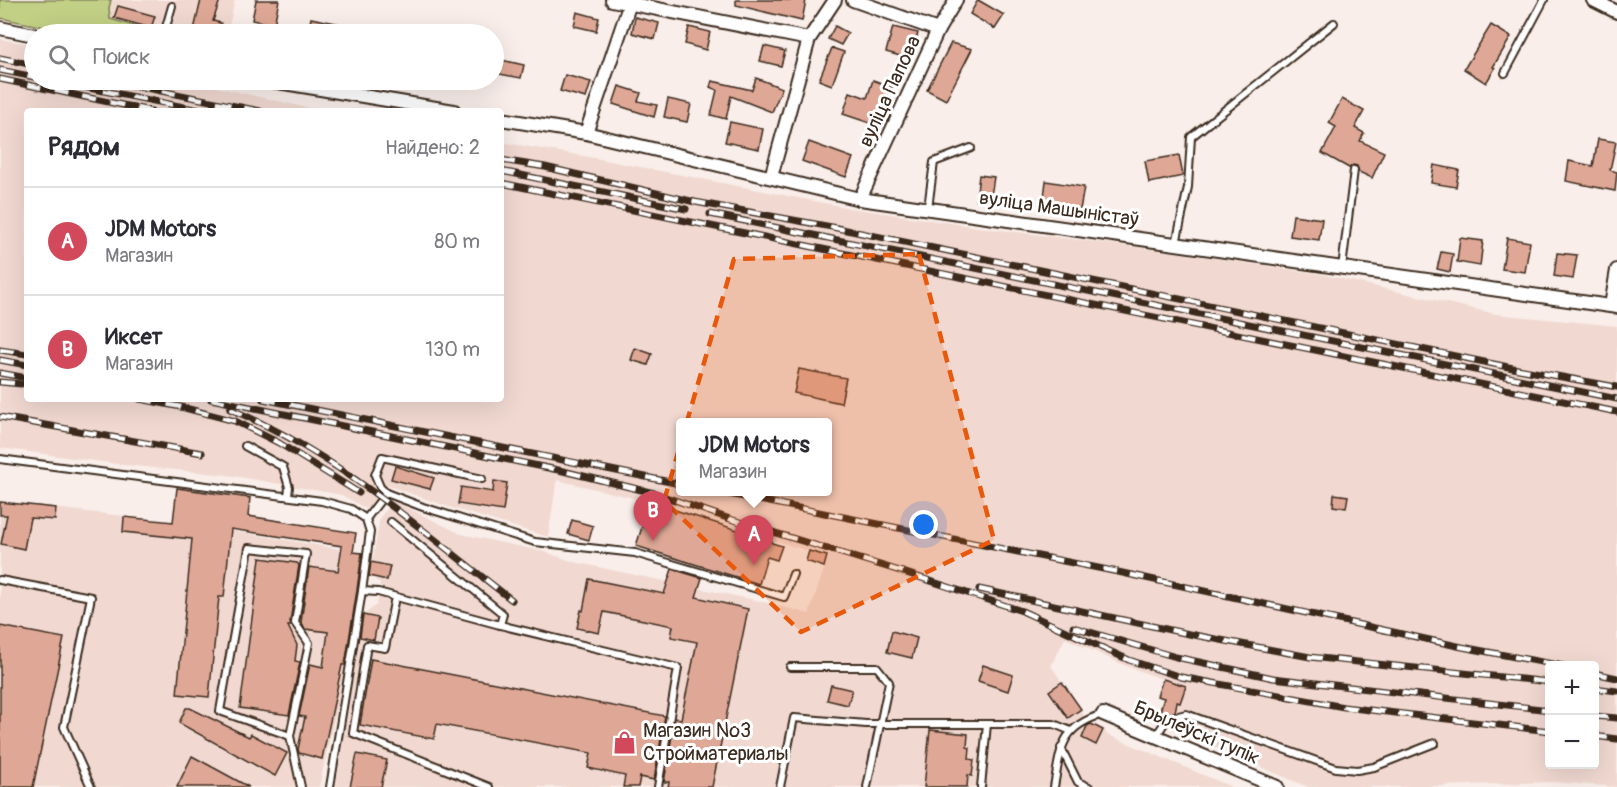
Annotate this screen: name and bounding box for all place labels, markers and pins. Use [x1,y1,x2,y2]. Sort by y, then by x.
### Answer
pin: B [634,492,672,541]
pin: A [734,516,774,565]
place label: Магазин №3 Стройматериалы [643,718,789,766]
shop icon: Магазин №3 Стройматериалы [612,729,638,755]

